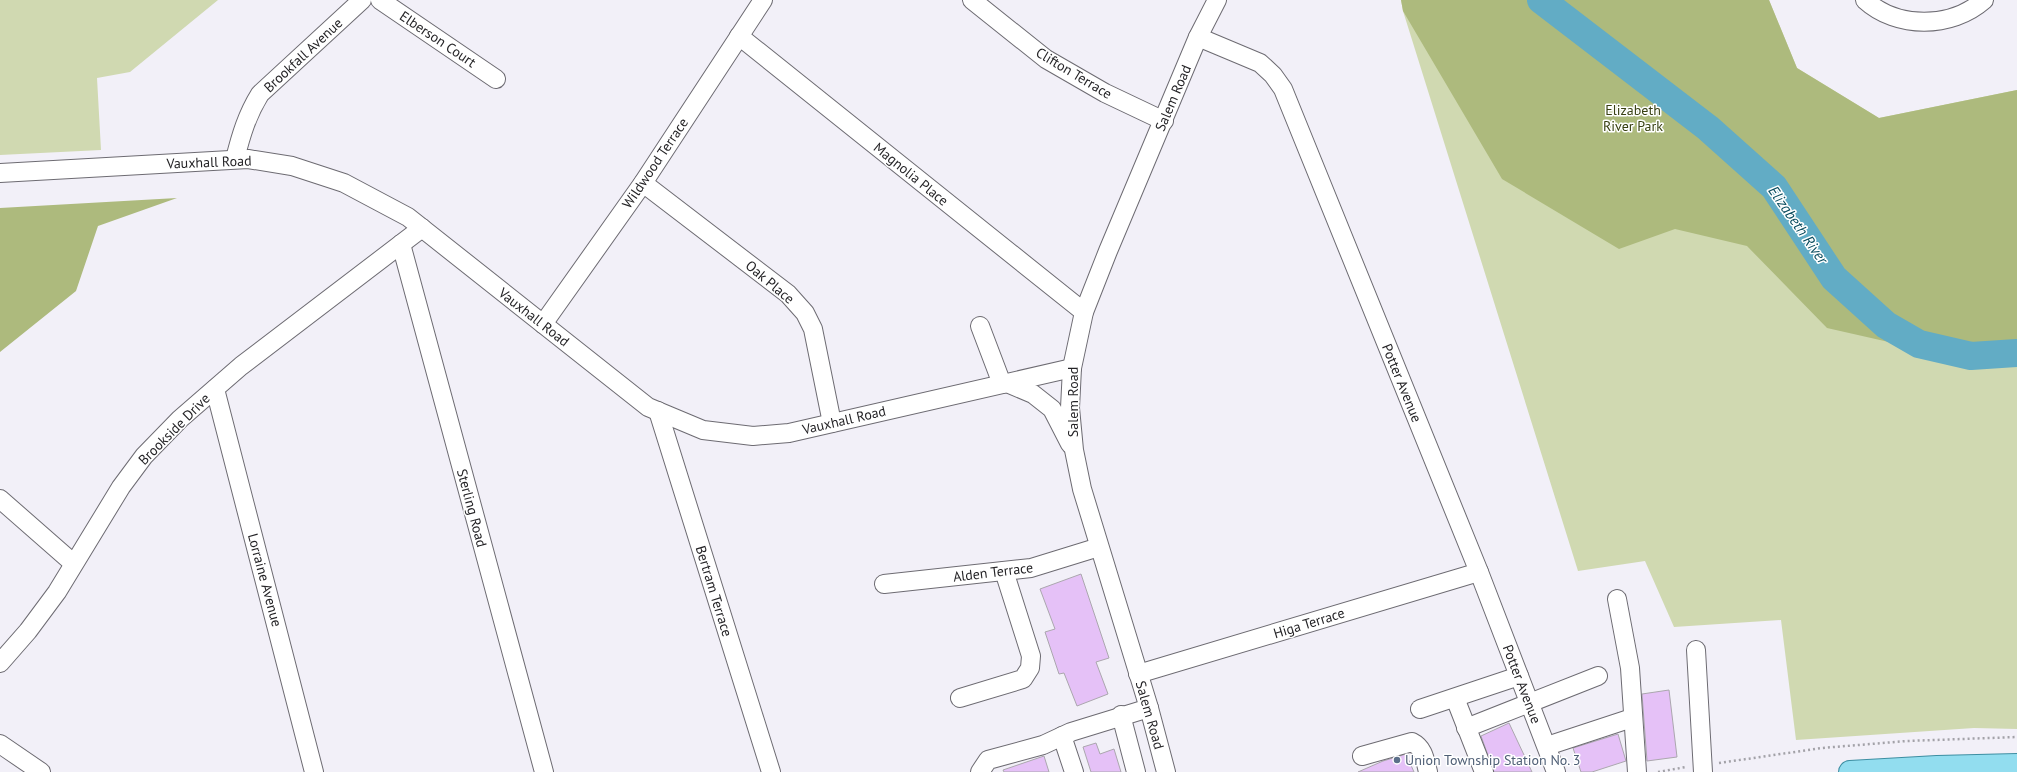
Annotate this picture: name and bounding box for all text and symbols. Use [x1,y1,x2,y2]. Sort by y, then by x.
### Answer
street label: Elberson Court [396,7,480,71]
street label: Brookfall Avenue [260,14,346,96]
street label: Clifton Terrace [1033,43,1115,103]
street label: Salem Road [1151,62,1195,134]
park label: Elizabeth River Park [1603,101,1663,135]
street label: Wildwood Terrace [618,114,692,212]
street label: Magnolia Place [870,138,952,210]
street label: Vauxhall Road [165,152,252,173]
water label: Elizabeth River [1765,182,1833,268]
street label: Oak Place [742,256,798,308]
street label: Vauxhall Road [494,283,573,350]
street label: Potter Avenue [1378,341,1426,425]
street label: Salem Road [1064,367,1082,437]
street label: Brookside Drive [134,389,214,469]
street label: Vauxhall Road [800,402,887,439]
street label: Sterling Road [453,467,491,549]
street label: Lorraine Avenue [244,531,286,629]
street label: Bertram Terrace [692,543,736,639]
street label: Alden Terrace [952,558,1034,586]
street label: Higa Terrace [1271,604,1347,642]
street label: Potter Avenue [1499,642,1545,726]
street label: Salem Road [1132,679,1168,751]
place label: Union Township Station No. 3 [1405,751,1580,769]
marker: Union Township Station No. 3 [1392,755,1402,765]

